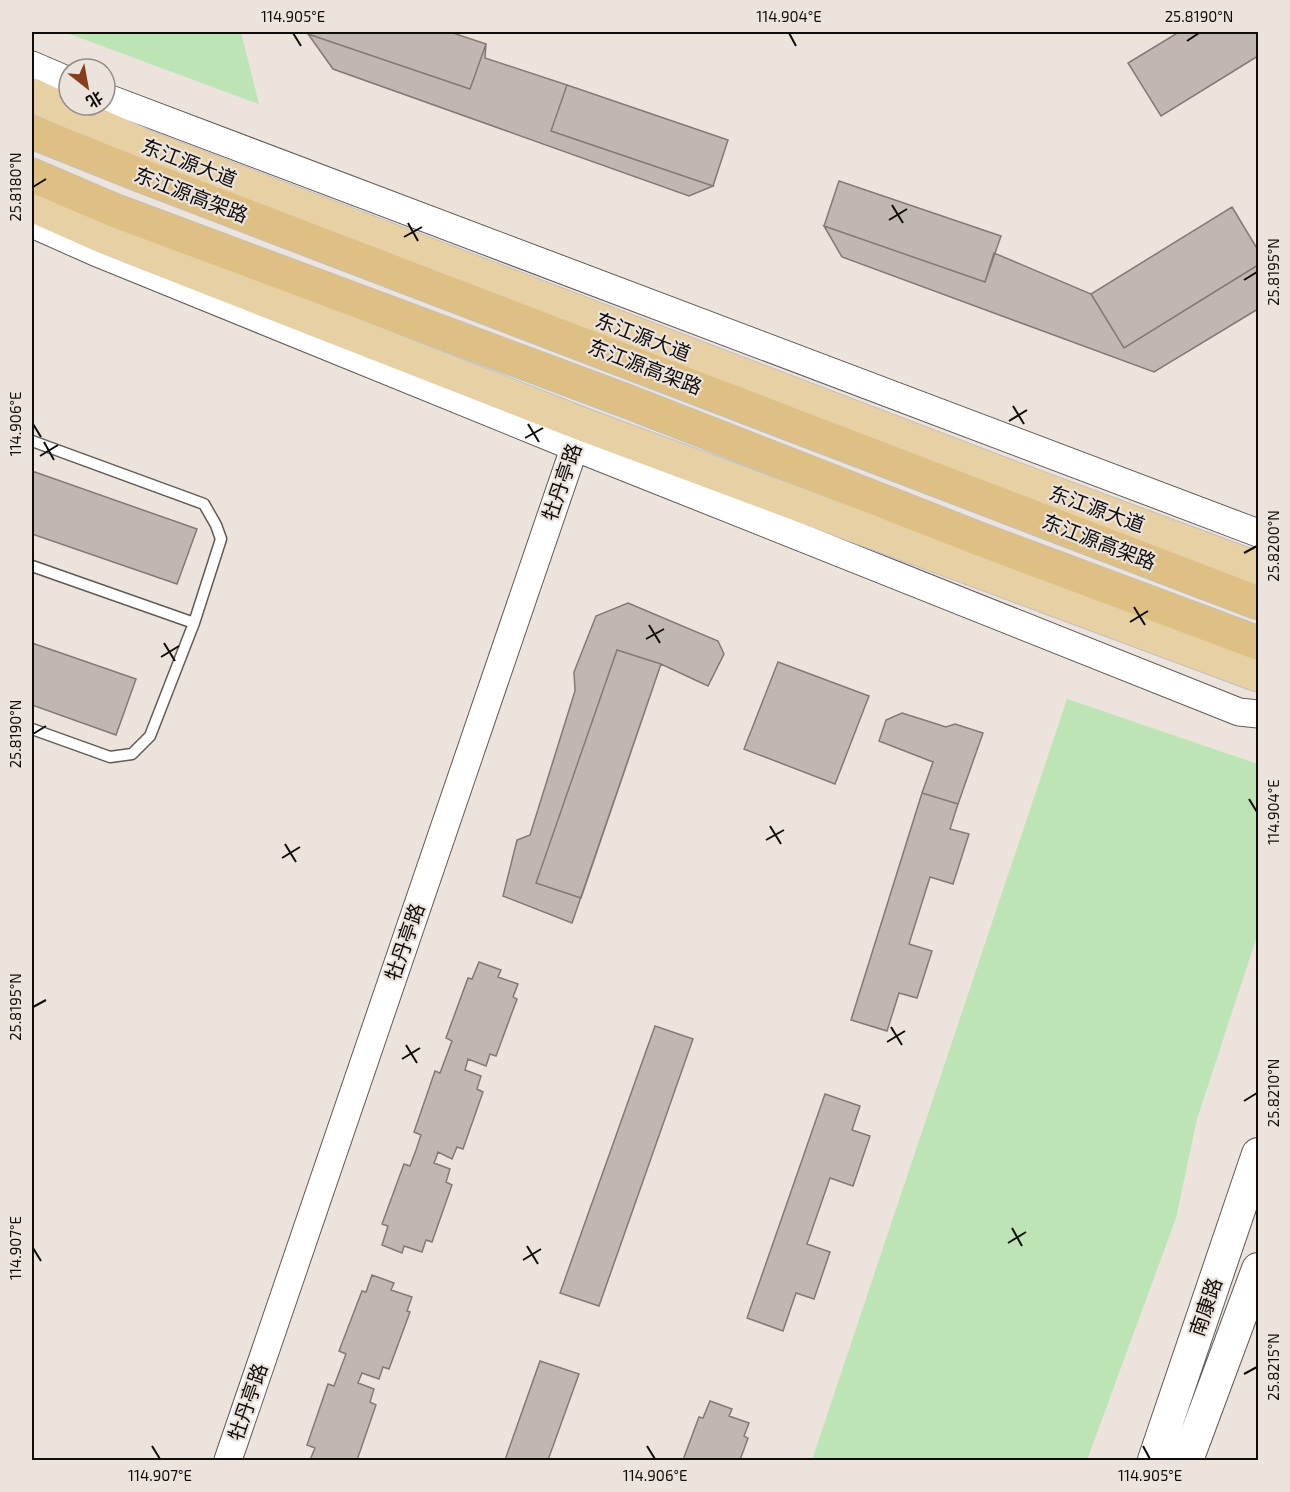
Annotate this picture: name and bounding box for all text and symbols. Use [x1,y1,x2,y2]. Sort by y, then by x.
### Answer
text: 114.905°E [261,7,325,25]
text: 114.904°E [756,7,822,25]
text: 25.8190°N [1165,7,1233,25]
north arrow [57,57,117,117]
text: 北 [83,88,107,113]
street label: 东江源大道 [138,133,240,191]
text: 25.8180°N [6,152,24,222]
street label: 东江源高架路 [131,161,252,227]
text: 25.8195°N [1264,238,1282,306]
street label: 东江源大道 [592,307,694,365]
street label: 东江源高架路 [585,333,706,399]
text: 114.906°E [6,392,24,456]
street label: 牡丹亭路 [537,440,585,523]
street label: 东江源大道 [1046,480,1148,536]
street label: 东江源高架路 [1039,508,1160,574]
text: 25.8200°N [1264,510,1282,582]
text: 25.8190°N [6,700,24,768]
text: 114.904°E [1264,779,1282,845]
street label: 牡丹亭路 [380,900,428,983]
text: 25.8195°N [6,973,24,1041]
text: 25.8210°N [1264,1059,1282,1127]
text: 114.907°E [6,1216,24,1280]
street label: 南康路 [1184,1274,1226,1339]
text: 25.8215°N [1264,1333,1282,1401]
street label: 牡丹亭路 [223,1360,271,1443]
text: 114.907°E [128,1466,192,1484]
text: 114.906°E [623,1466,687,1484]
text: 114.905°E [1118,1466,1182,1484]

